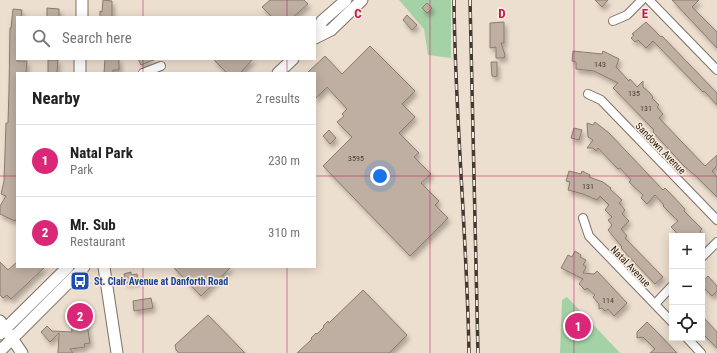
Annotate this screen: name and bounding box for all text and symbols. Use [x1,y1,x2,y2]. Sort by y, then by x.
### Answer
text: C [354,6,362,21]
text: D [498,6,506,21]
text: E [642,6,649,21]
search box [16,16,316,60]
icon: search [30,27,52,49]
text: Search here [62,29,132,47]
house number: 143 [594,60,606,69]
text: Nearby [32,88,80,108]
house number: 135 [628,89,640,98]
text: 2 results [256,91,300,106]
house number: 131 [640,104,652,113]
street label: Sandown Avenue [633,120,688,177]
text: Natal Park [70,144,133,162]
text: 1 [42,153,48,168]
text: 230 m [268,153,300,168]
house number: 3595 [348,154,364,163]
text: Park [70,162,93,177]
your location [370,166,390,186]
house number: 131 [582,182,594,191]
text: Mr. Sub [70,216,116,234]
text: 2 [42,225,48,240]
text: 310 m [268,225,300,240]
map controls [669,233,705,341]
button: + [669,233,705,269]
text: Restaurant [70,234,125,249]
street label: Natal Avenue [609,244,653,289]
button: − [669,269,705,305]
bus stop icon: St. Clair Avenue at Danforth Road [69,270,91,292]
place label: St. Clair Avenue at Danforth Road [94,276,228,287]
house number: 114 [602,296,614,305]
pin: 2 [67,301,93,331]
button: locate [669,305,705,341]
pin: 1 [565,311,591,341]

